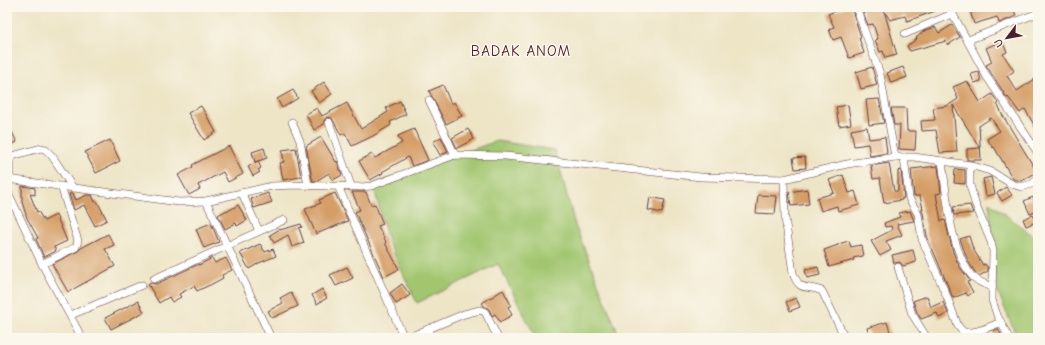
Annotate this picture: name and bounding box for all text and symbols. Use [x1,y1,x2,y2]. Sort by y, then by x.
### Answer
north arrow [987,18,1027,58]
text: U [991,36,1006,50]
district label: BADAK ANOM [471,42,571,60]

